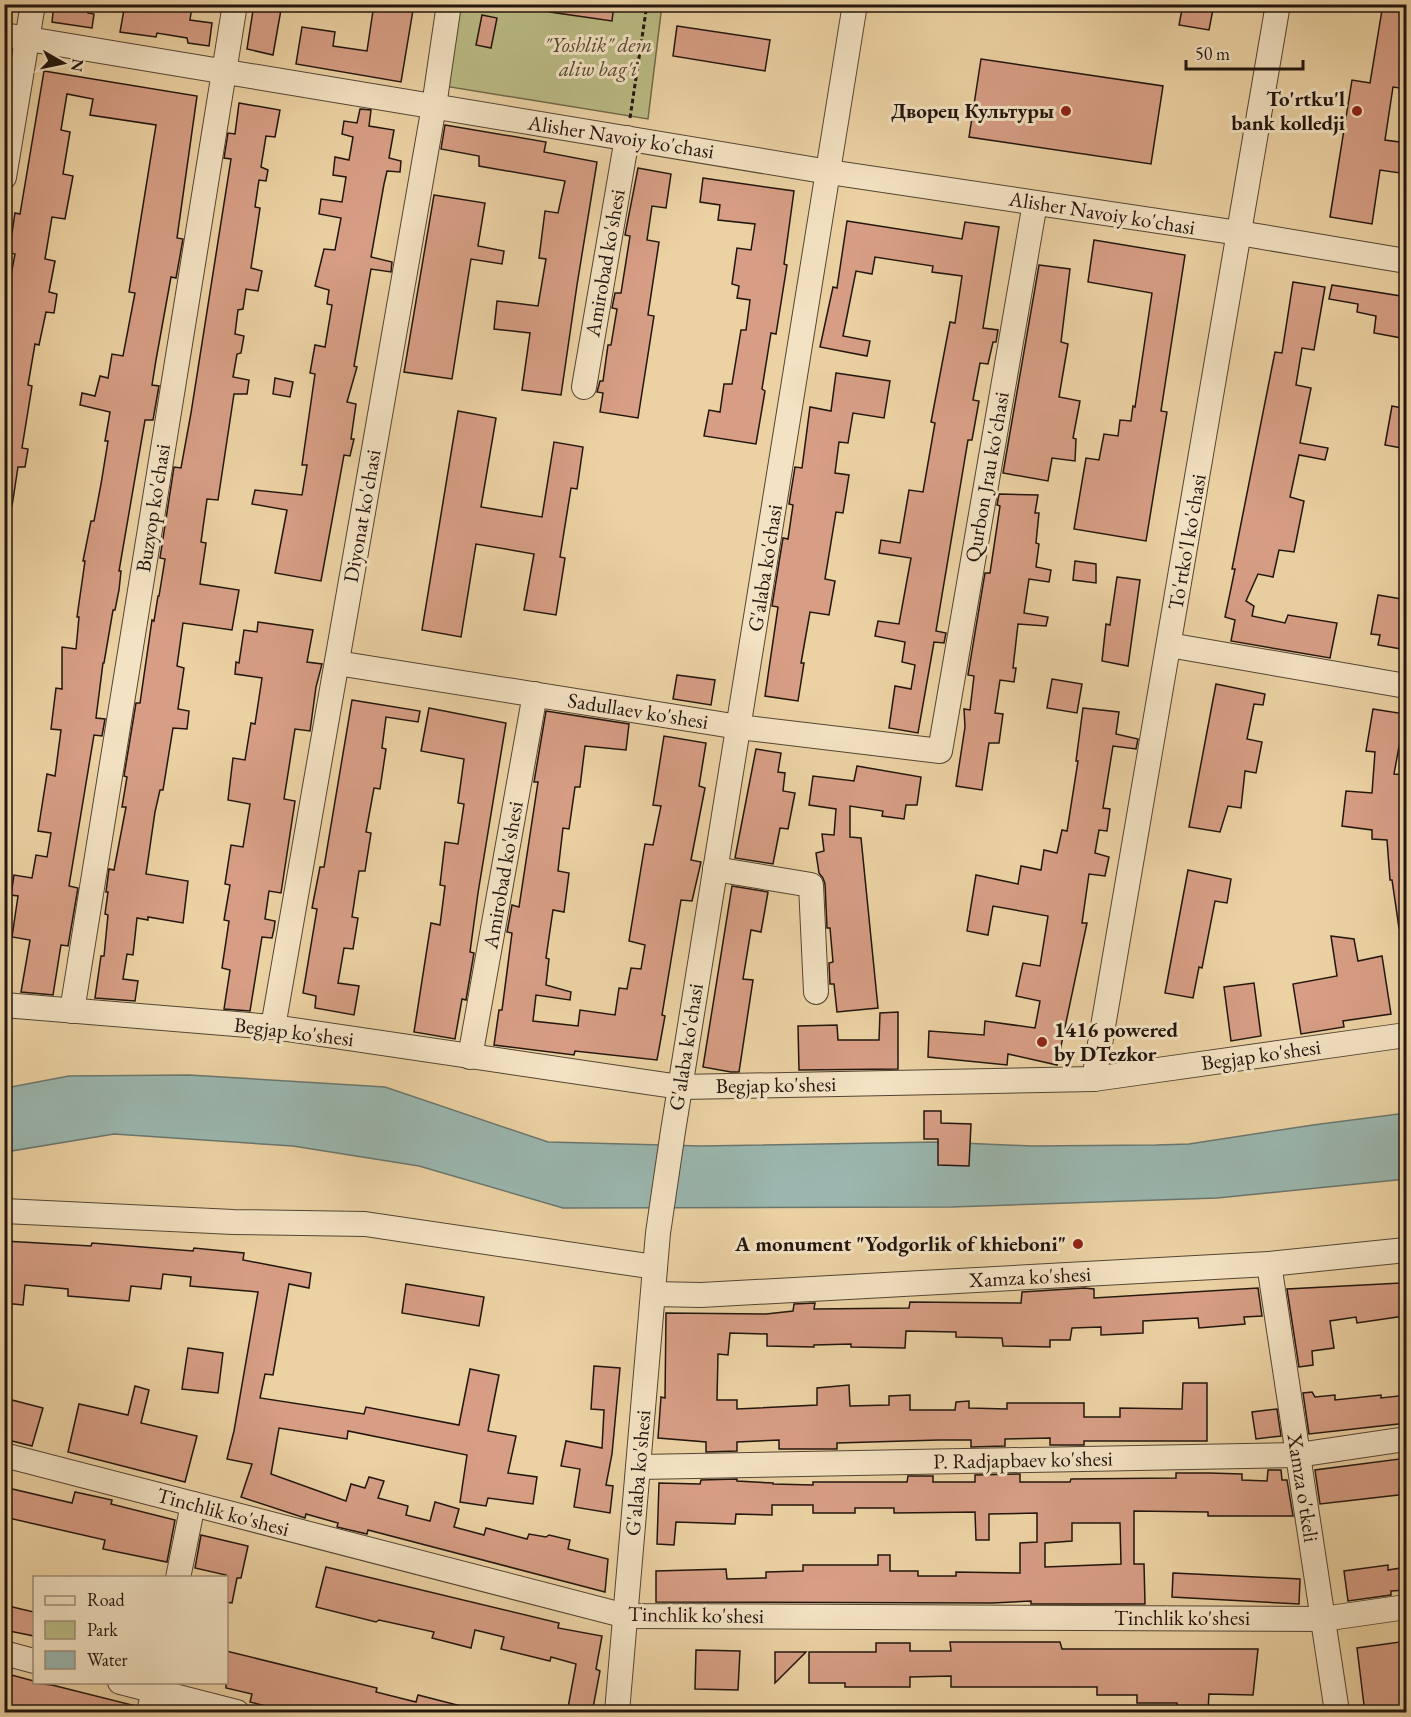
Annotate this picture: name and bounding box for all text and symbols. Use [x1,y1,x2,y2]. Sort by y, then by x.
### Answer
park label: "Yoshlik" dem aliw bag'i [544,31,652,82]
north arrow [33,33,93,93]
scale bar [1186,33,1303,71]
text: 50 m [1195,42,1230,65]
text: N [66,57,89,73]
place label: To'rtku'l bank kolledji [1231,85,1345,136]
place label: Дворец Культуры [891,97,1054,124]
marker: Дворец Культуры [1059,104,1073,118]
marker: To'rtku'l bank kolledji [1350,104,1364,118]
street label: Alisher Navoiy ko'chasi [525,108,716,165]
street label: Alisher Navoiy ko'chasi [1006,184,1197,241]
street label: Amirobad ko'shesi [578,187,631,340]
street label: Qurbon Jrau ko'chasi [958,390,1016,564]
street label: Buzyop ko'chasi [129,442,176,574]
street label: Diyonat ko'chasi [337,447,386,584]
street label: To'rtko'l ko'chasi [1161,472,1212,612]
street label: G'alaba ko'chasi [741,502,788,633]
street label: Sadullaev ko'shesi [566,686,710,735]
street label: Amirobad ko'shesi [476,799,529,952]
street label: G'alaba ko'chasi [662,981,709,1112]
street label: Begjap ko'shesi [233,1011,356,1052]
place label: 1416 powered by DTezkor [1054,1016,1179,1067]
street label: Begjap ko'shesi [1199,1033,1323,1076]
marker: 1416 powered by DTezkor [1035,1035,1049,1049]
street label: Begjap ko'shesi [715,1070,836,1099]
place label: A monument "Yodgorlik of khieboni" [734,1230,1066,1257]
marker: A monument "Yodgorlik of khieboni" [1071,1237,1085,1251]
street label: Xamza ko'shesi [967,1260,1092,1293]
street label: G'alaba ko'shesi [619,1409,656,1537]
street label: Xamza o'tkeli [1281,1431,1325,1544]
street label: P. Radjapbaev ko'shesi [933,1444,1113,1475]
street label: Tinchlik ko'shesi [154,1481,292,1542]
legend [33,1576,228,1684]
text: Road [87,1588,126,1611]
street label: Tinchlik ko'shesi [628,1600,764,1629]
street label: Tinchlik ko'shesi [1114,1604,1250,1631]
text: Park [87,1618,118,1641]
text: Water [87,1648,128,1671]

